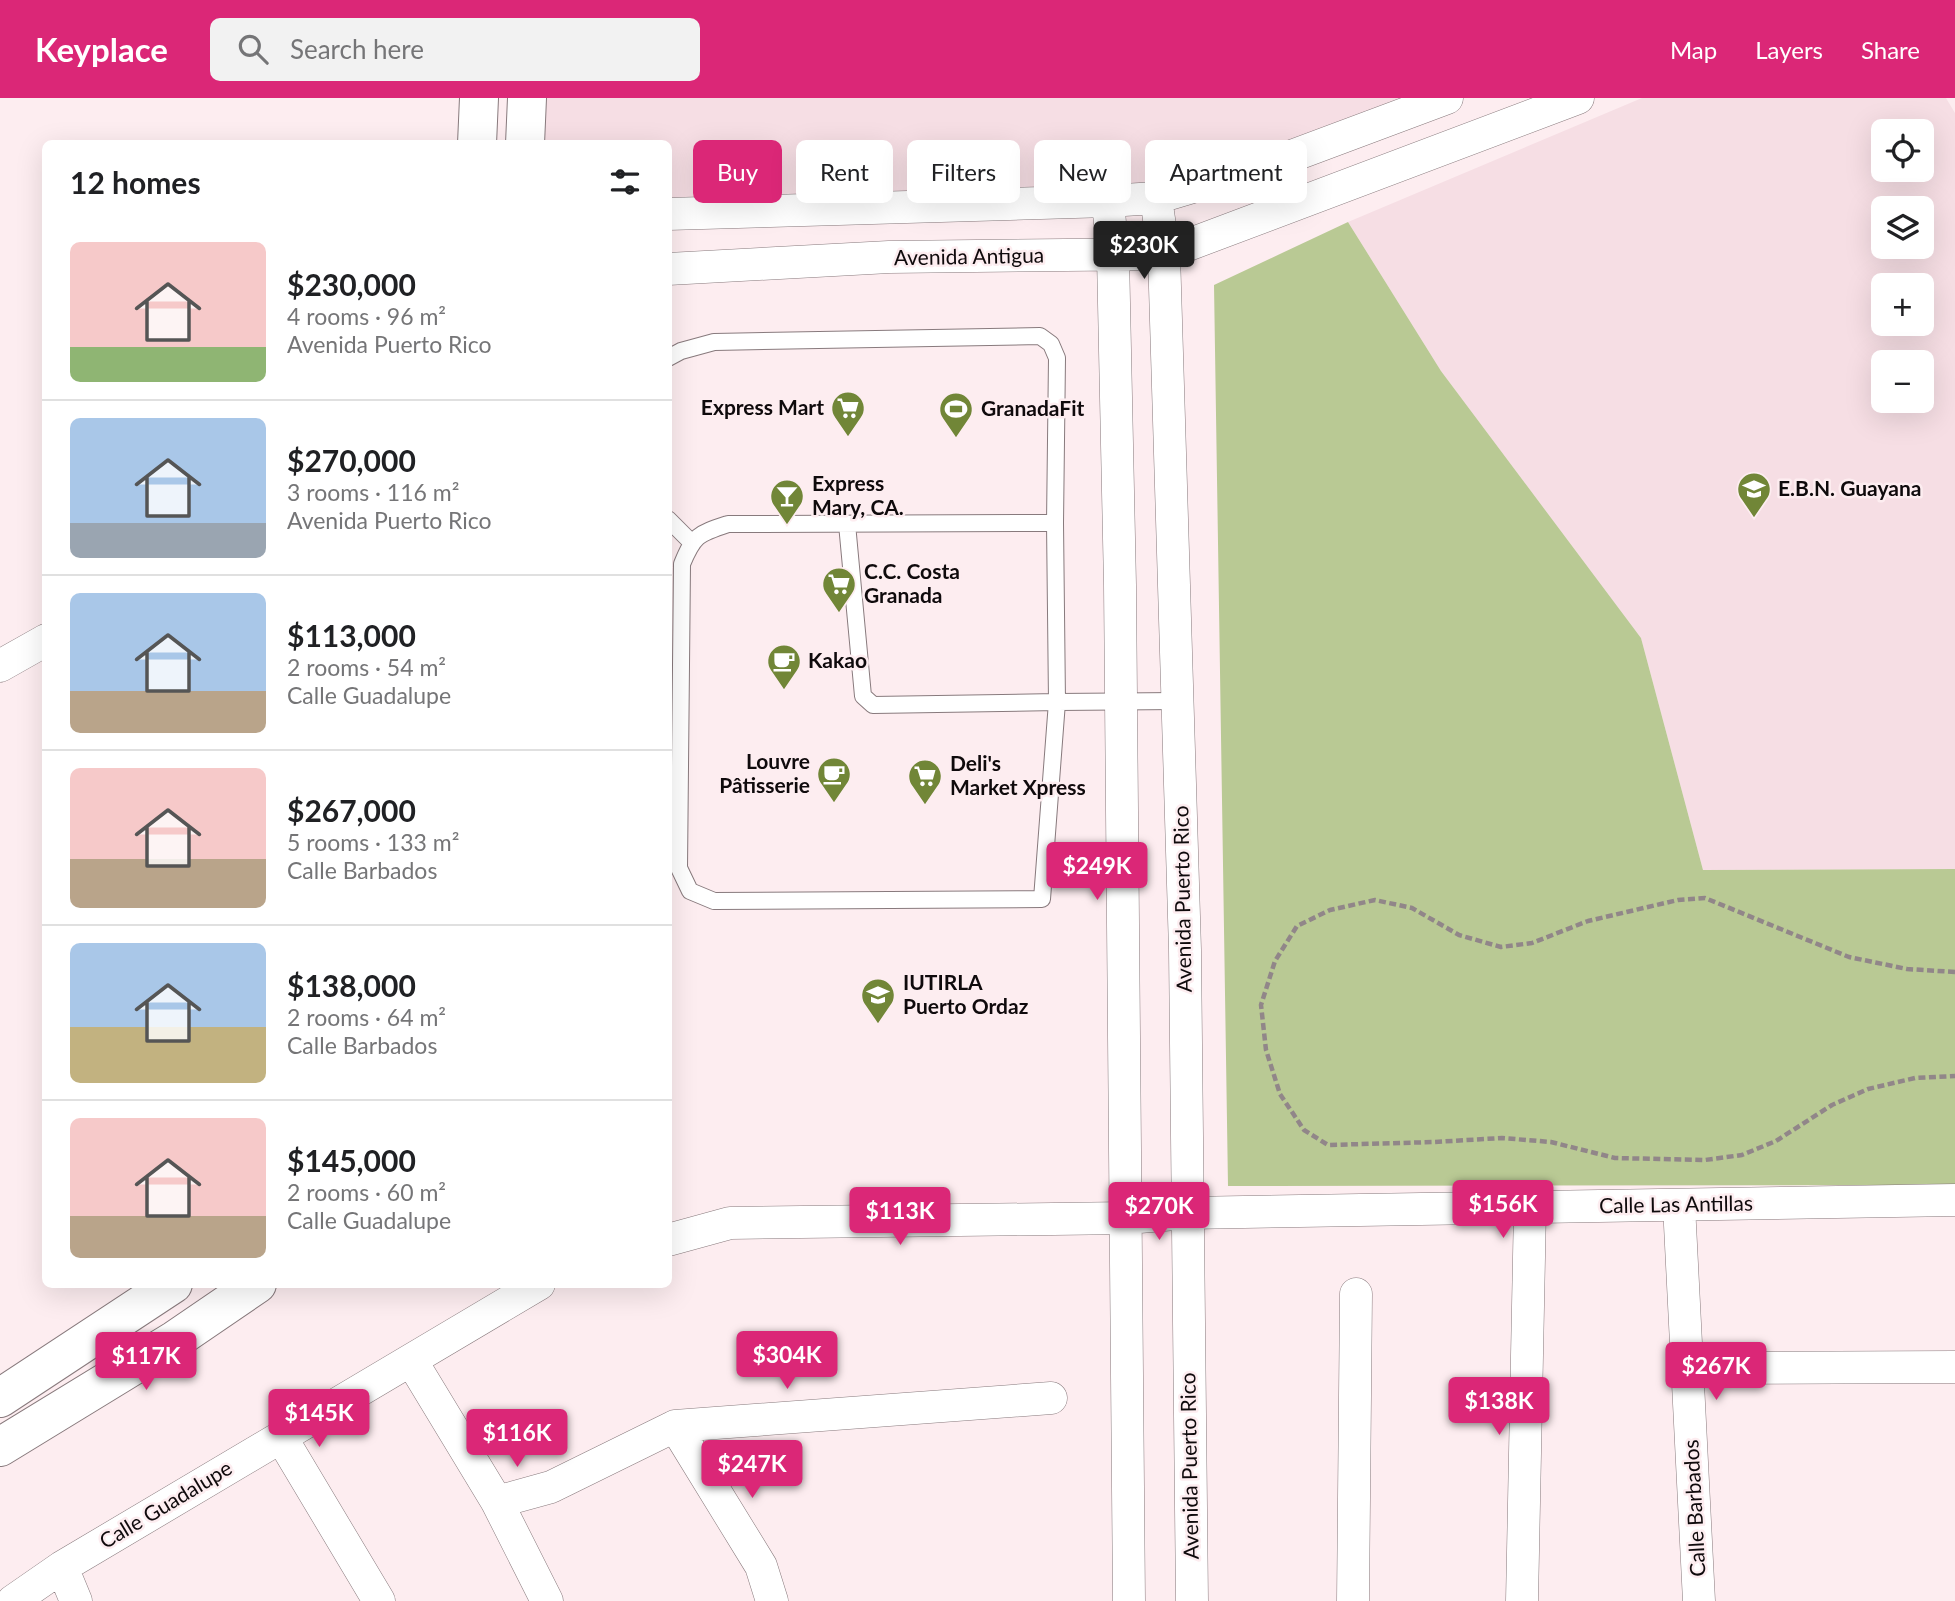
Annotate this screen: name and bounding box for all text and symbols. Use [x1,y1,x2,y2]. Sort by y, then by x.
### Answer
search box [210,18,700,81]
text: Keyplace [35,29,168,69]
icon: search [234,30,272,68]
text: Search here [290,33,424,65]
text: Map [1670,35,1717,64]
text: Layers [1755,35,1823,64]
text: Share [1861,35,1920,64]
map controls [1871,119,1934,413]
button: locate [1871,119,1934,182]
chip: Buy [693,140,782,203]
chip: Rent [796,140,893,203]
chip: Filters [907,140,1020,203]
chip: New [1034,140,1131,203]
chip: Apartment [1145,140,1307,203]
icon: filters [606,163,644,201]
text: 12 homes [70,164,201,200]
button: layers [1871,196,1934,259]
pin: $230K [1095,222,1193,281]
text: $230K [1109,230,1179,258]
street label: Avenida Antigua [894,242,1044,269]
text: $230,000 [287,266,416,302]
icon: home [126,270,210,354]
button: + [1871,273,1934,336]
text: 4 rooms · 96 m² [287,302,446,330]
text: Avenida Puerto Rico [287,330,492,358]
button: − [1871,350,1934,413]
supermarket icon: Express Mart [829,389,867,438]
sports icon: GranadaFit [937,390,975,439]
place label: Express Mart [701,394,824,419]
place label: GranadaFit [981,395,1084,420]
text: $270,000 [287,442,416,478]
icon: home [126,446,210,530]
place label: Express Mary, CA. [812,470,904,519]
school or university icon: E.B.N. Guayana [1735,470,1773,519]
place label: E.B.N. Guayana [1778,475,1921,500]
bar icon: Express Mary, CA. [768,477,806,526]
text: 3 rooms · 116 m² [287,478,459,506]
text: Avenida Puerto Rico [287,506,492,534]
place label: C.C. Costa Granada [864,558,960,607]
supermarket icon: C.C. Costa Granada [820,565,858,614]
text: $113,000 [287,617,416,653]
icon: home [126,621,210,705]
cafe icon: Kakao [765,642,803,691]
place label: Kakao [808,647,867,672]
text: 2 rooms · 54 m² [287,653,446,681]
text: Calle Guadalupe [287,681,451,709]
place label: Louvre Pâtisserie [719,748,810,797]
place label: Deli's Market Xpress [950,750,1086,799]
cafe icon: Louvre Pâtisserie [815,755,853,804]
supermarket icon: Deli's Market Xpress [906,757,944,806]
text: $267,000 [287,792,416,828]
icon: home [126,796,210,880]
street label: Avenida Puerto Rico [1167,805,1196,993]
text: 5 rooms · 133 m² [287,828,459,856]
pin: $249K [1048,842,1146,902]
text: $249K [1062,851,1132,879]
text: Calle Barbados [287,856,437,884]
text: $138,000 [287,967,416,1003]
place label: IUTIRLA Puerto Ordaz [903,969,1029,1018]
icon: home [126,971,210,1055]
school or university icon: IUTIRLA Puerto Ordaz [859,976,897,1025]
text: 2 rooms · 64 m² [287,1003,446,1031]
text: Calle Barbados [287,1031,437,1059]
text: $145,000 [287,1142,416,1178]
icon: home [126,1146,210,1230]
text: 2 rooms · 60 m² [287,1178,446,1206]
pin: $156K [1454,1180,1552,1240]
pin: $270K [1110,1182,1208,1242]
pin: $113K [851,1188,949,1247]
text: $156K [1468,1189,1538,1217]
street label: Calle Las Antillas [1599,1190,1753,1217]
text: $270K [1124,1191,1194,1219]
text: $113K [865,1196,935,1224]
text: Calle Guadalupe [287,1206,451,1234]
pin: $117K [97,1332,195,1392]
pin: $304K [738,1332,836,1391]
text: $304K [752,1340,822,1368]
text: $117K [111,1341,181,1369]
pin: $267K [1667,1342,1765,1402]
text: $267K [1681,1351,1751,1379]
street label: Avenida Puerto Rico [1174,1372,1203,1560]
pin: $138K [1450,1378,1548,1437]
text: $138K [1464,1386,1534,1414]
pin: $145K [270,1390,368,1449]
text: $145K [284,1398,354,1426]
pin: $116K [468,1410,566,1469]
text: $116K [482,1418,552,1446]
street label: Calle Barbados [1677,1439,1710,1577]
pin: $247K [703,1440,801,1500]
text: $247K [717,1449,787,1477]
street label: Calle Guadalupe [95,1454,236,1553]

